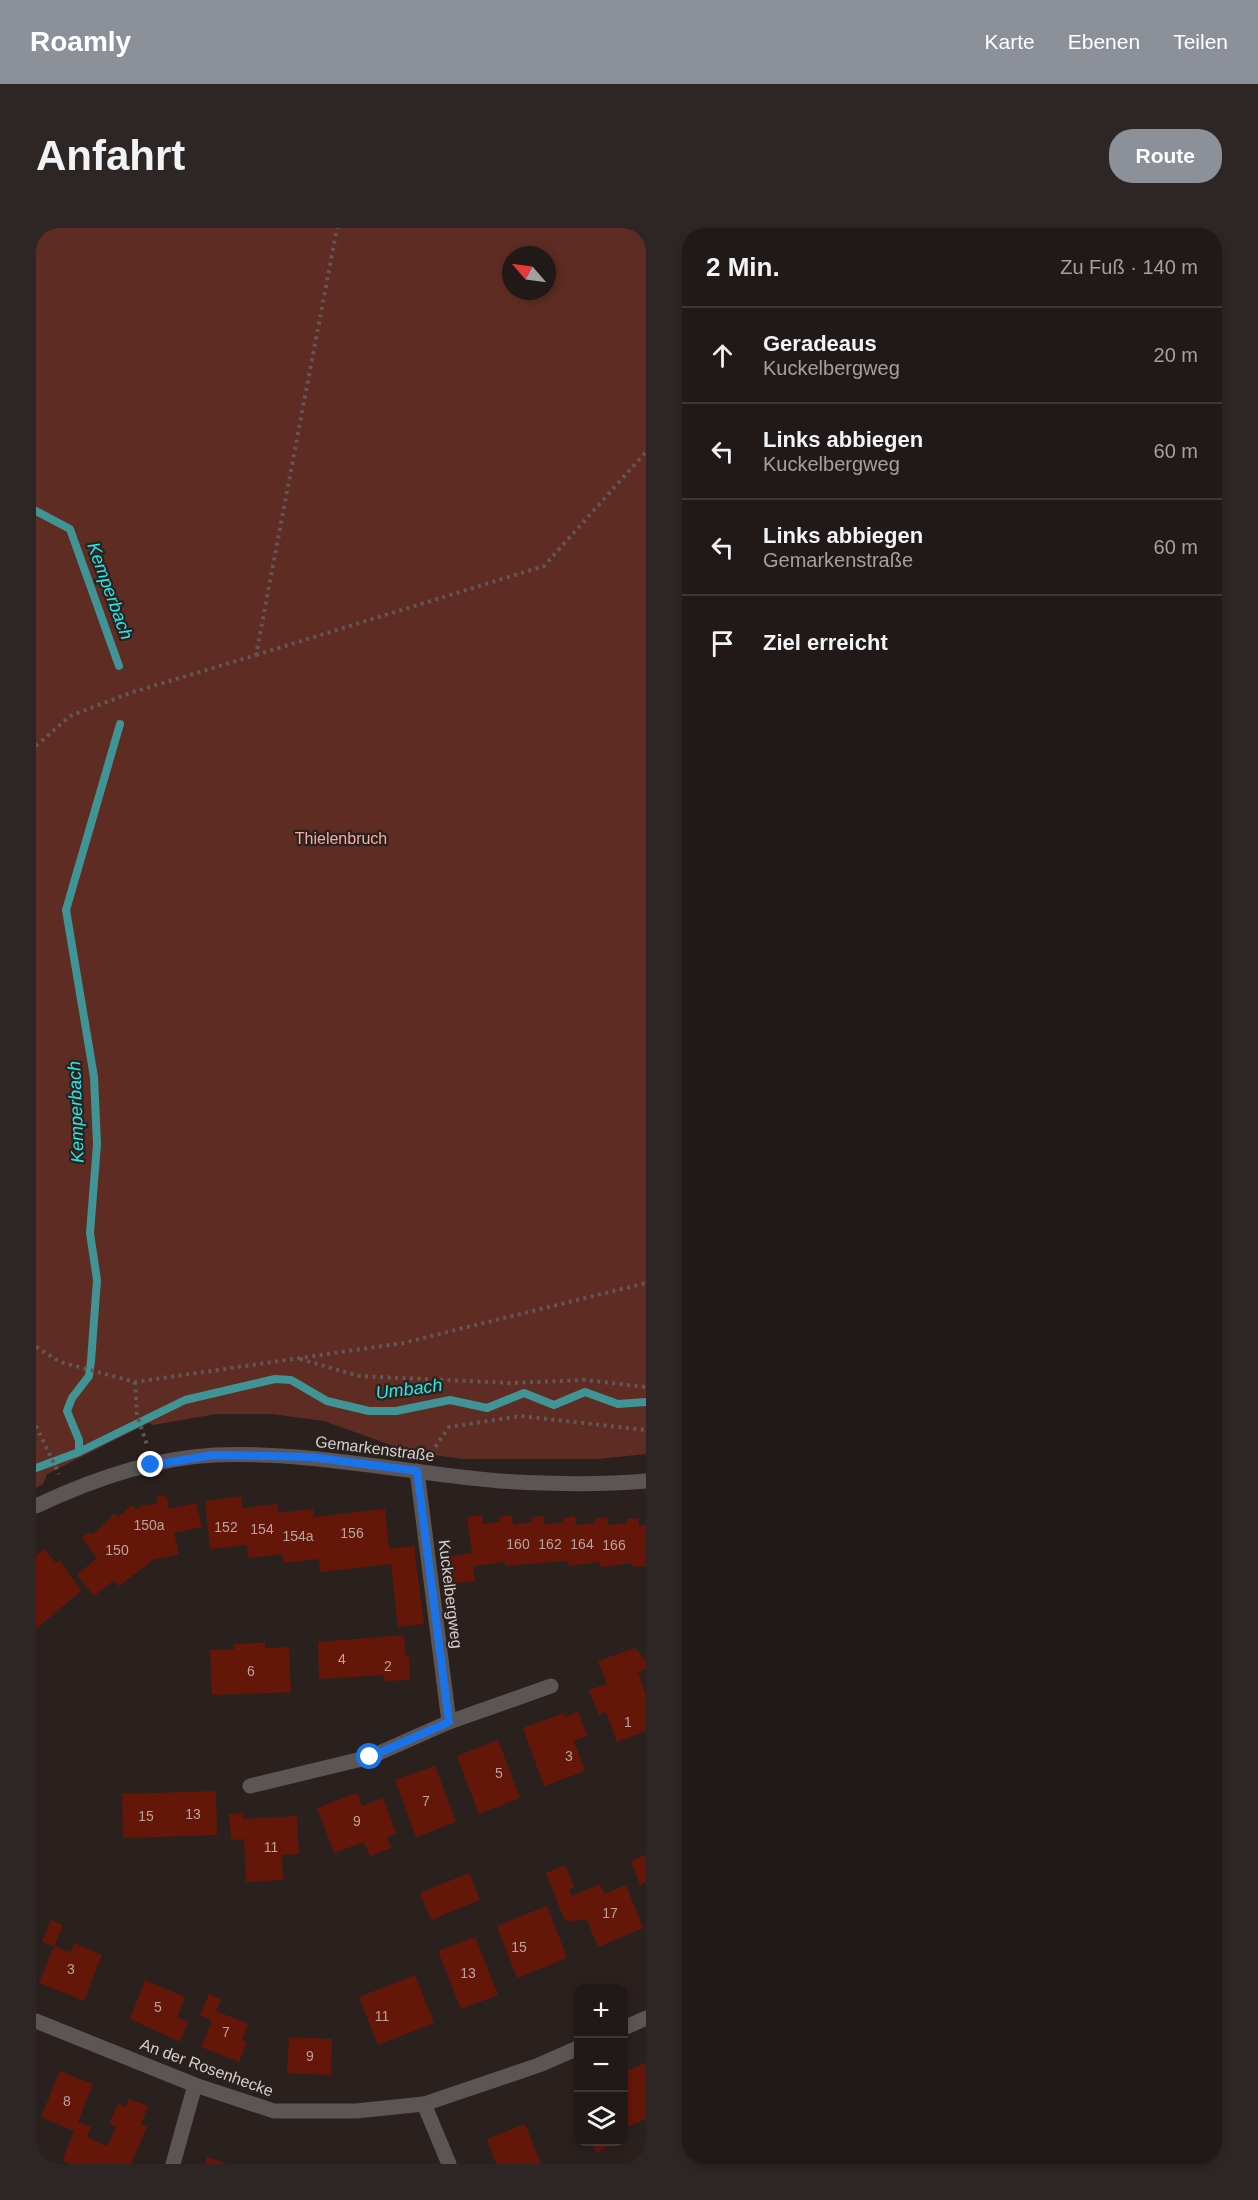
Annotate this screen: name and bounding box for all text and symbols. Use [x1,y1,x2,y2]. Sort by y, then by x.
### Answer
text: Roamly [30,26,131,57]
text: Karte [985,30,1035,53]
text: Ebenen [1068,30,1140,53]
text: Teilen [1173,30,1228,53]
button: Route [1109,129,1222,183]
text: Anfahrt [36,132,185,179]
north arrow [502,246,556,300]
text: 2 Min. [706,252,780,282]
text: Zu Fuß · 140 m [1060,256,1198,278]
text: Geradeaus [763,331,877,356]
icon: ahead [706,339,739,372]
text: 20 m [1154,344,1198,366]
text: Kuckelbergweg [763,357,900,379]
text: Links abbiegen [763,427,923,452]
icon: left [706,435,739,468]
text: 60 m [1154,440,1198,462]
text: Kuckelbergweg [763,453,900,475]
text: Links abbiegen [763,523,923,548]
icon: left [706,531,739,564]
text: 60 m [1154,536,1198,558]
water label: Kemperbach [83,540,137,642]
text: Gemarkenstraße [763,549,913,571]
icon: arrive [706,627,739,660]
text: Ziel erreicht [763,630,888,655]
park label: Thielenbruch [295,830,387,847]
water label: Kemperbach [64,1061,88,1163]
water label: Umbach [375,1375,443,1403]
street label: Gemarkenstraße [314,1433,436,1464]
route end [137,1451,163,1477]
house number: 150a [133,1517,165,1533]
house number: 152 [214,1519,238,1535]
house number: 154 [250,1521,274,1537]
house number: 156 [340,1525,364,1541]
house number: 154a [282,1528,314,1544]
house number: 160 [506,1536,530,1552]
house number: 162 [538,1536,562,1552]
house number: 164 [570,1536,594,1552]
house number: 166 [602,1537,626,1553]
street label: Kuckelbergweg [435,1539,466,1649]
house number: 150 [105,1542,129,1558]
house number: 4 [338,1651,346,1667]
house number: 2 [384,1658,392,1674]
house number: 6 [247,1663,255,1679]
house number: 1 [624,1714,632,1730]
route start [356,1743,382,1769]
house number: 3 [565,1748,573,1764]
house number: 5 [495,1765,503,1781]
house number: 7 [422,1793,430,1809]
house number: 13 [185,1806,201,1822]
house number: 15 [138,1808,154,1824]
house number: 9 [353,1813,361,1829]
house number: 11 [264,1839,278,1855]
house number: 17 [602,1905,618,1921]
house number: 15 [511,1939,527,1955]
house number: 3 [67,1961,75,1977]
house number: 13 [460,1965,476,1981]
map controls [574,1984,628,2146]
button: + [574,1984,628,2038]
house number: 5 [154,1999,162,2015]
house number: 11 [375,2008,389,2024]
house number: 7 [222,2024,230,2040]
street label: An der Rosenhecke [138,2035,276,2100]
button: − [574,2038,628,2092]
house number: 9 [306,2048,314,2064]
button: layers [574,2092,628,2146]
house number: 8 [63,2093,71,2109]

